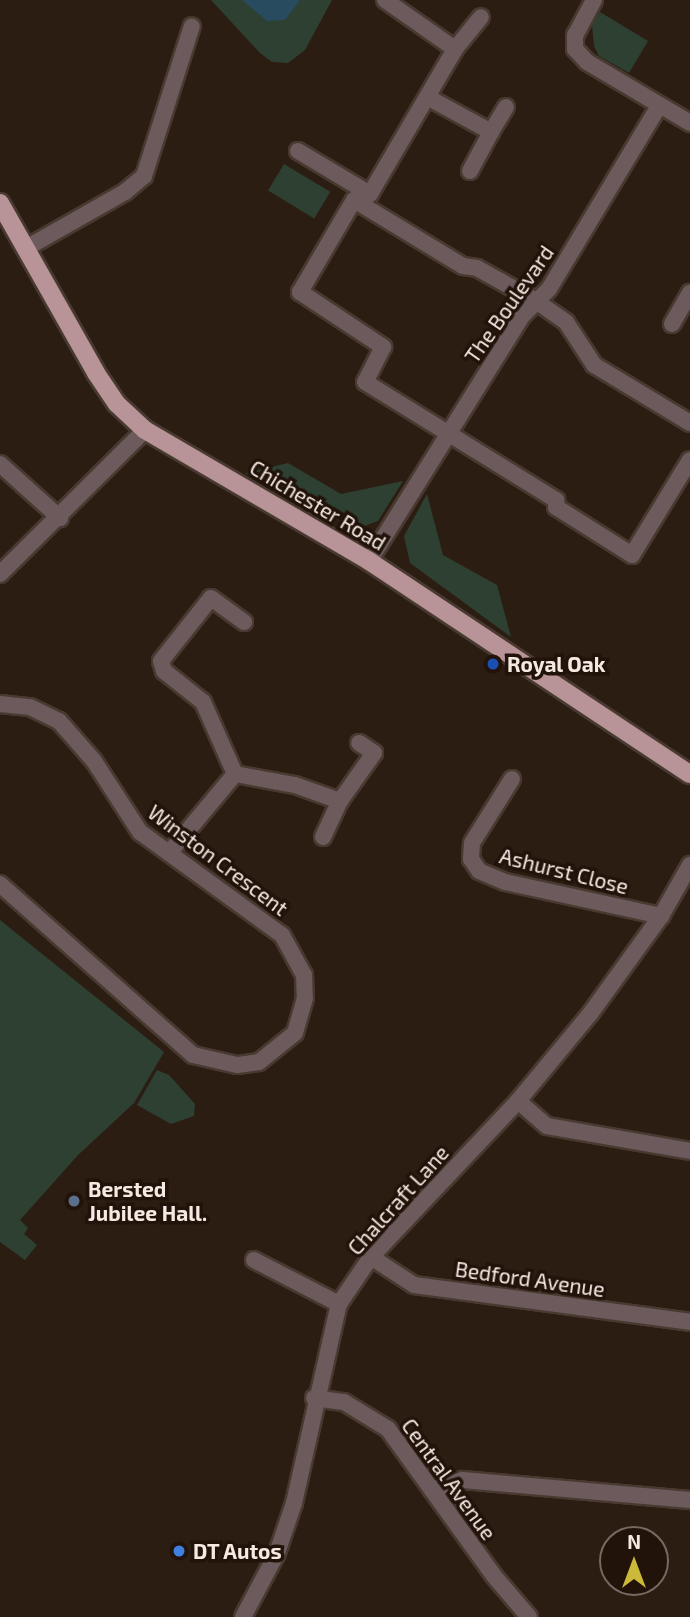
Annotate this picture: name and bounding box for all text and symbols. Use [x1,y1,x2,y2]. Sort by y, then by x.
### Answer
street label: The Boulevard [459,240,559,368]
street label: Chichester Road [245,454,391,556]
place label: Royal Oak [507,651,606,677]
marker: Royal Oak [485,656,501,672]
street label: Winston Crescent [143,799,293,921]
street label: Ashurst Close [497,843,631,899]
street label: Chalcraft Lane [342,1140,454,1260]
place label: Bersted Jubilee Hall. [88,1176,207,1226]
marker: Bersted Jubilee Hall. [66,1193,82,1209]
street label: Bedford Avenue [453,1256,607,1302]
street label: Central Avenue [396,1413,502,1545]
north arrow [599,1526,669,1596]
text: N [627,1530,641,1553]
place label: DT Autos [193,1538,283,1564]
marker: DT Autos [171,1543,187,1559]

